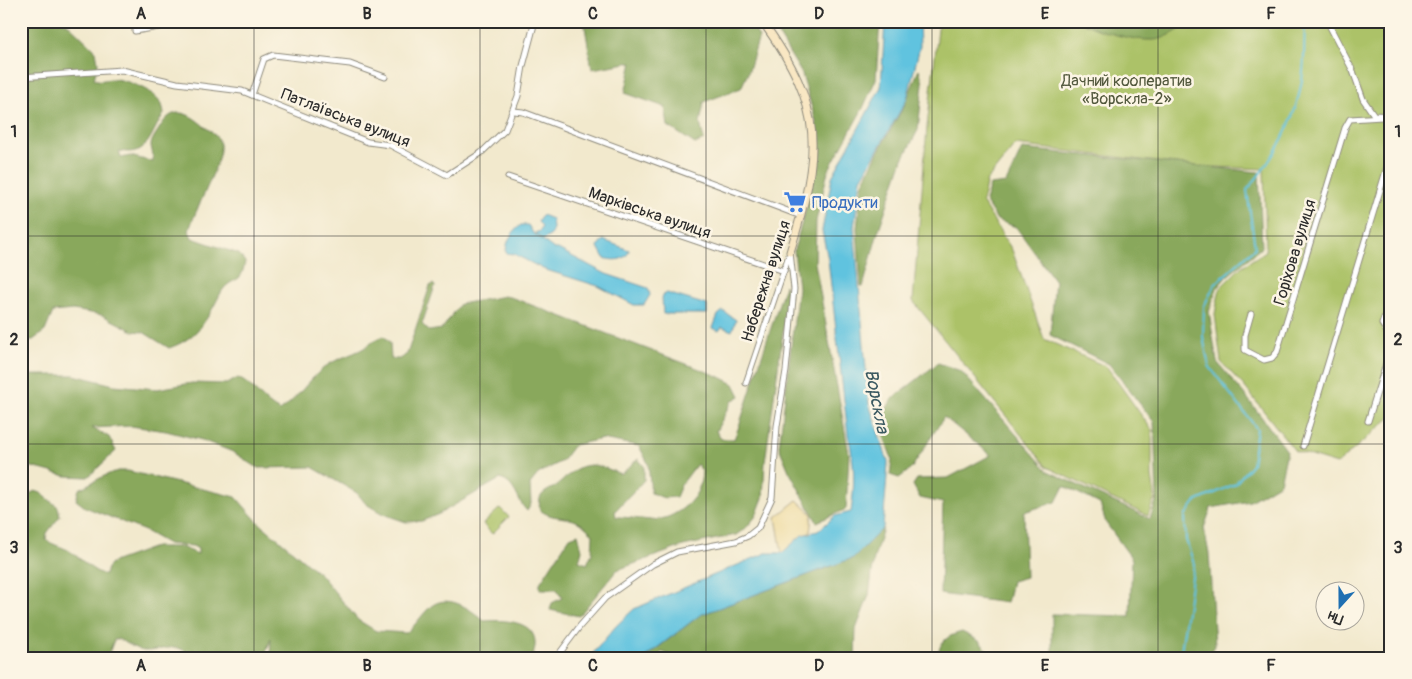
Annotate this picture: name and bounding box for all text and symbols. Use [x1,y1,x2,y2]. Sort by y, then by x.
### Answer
text: A [136,4,147,24]
text: B [362,4,372,24]
text: C [588,4,598,24]
text: D [814,4,824,24]
text: E [1041,4,1050,24]
text: F [1266,4,1276,24]
park label: Дачний кооператив «Ворскла-2» [1061,71,1192,109]
street label: Патлаївська вулиця [278,84,413,152]
text: 1 [11,122,17,142]
text: 1 [1395,122,1401,142]
street label: Марківська вулиця [586,183,713,243]
supermarket icon: Продукти [782,189,808,215]
place label: Продукти [812,193,878,213]
street label: Горіхова вулиця [1269,197,1321,308]
street label: Набережна вулиця [737,218,795,345]
text: 2 [10,330,19,350]
text: 2 [1394,330,1403,350]
water label: Ворскла [859,367,894,437]
text: 3 [10,538,19,558]
text: 3 [1394,538,1403,558]
north arrow [1314,582,1364,632]
text: Пн [1325,607,1346,628]
text: A [136,656,147,676]
text: B [362,656,372,676]
text: C [588,656,598,676]
text: D [814,656,824,676]
text: E [1041,656,1050,676]
text: F [1266,656,1276,676]

